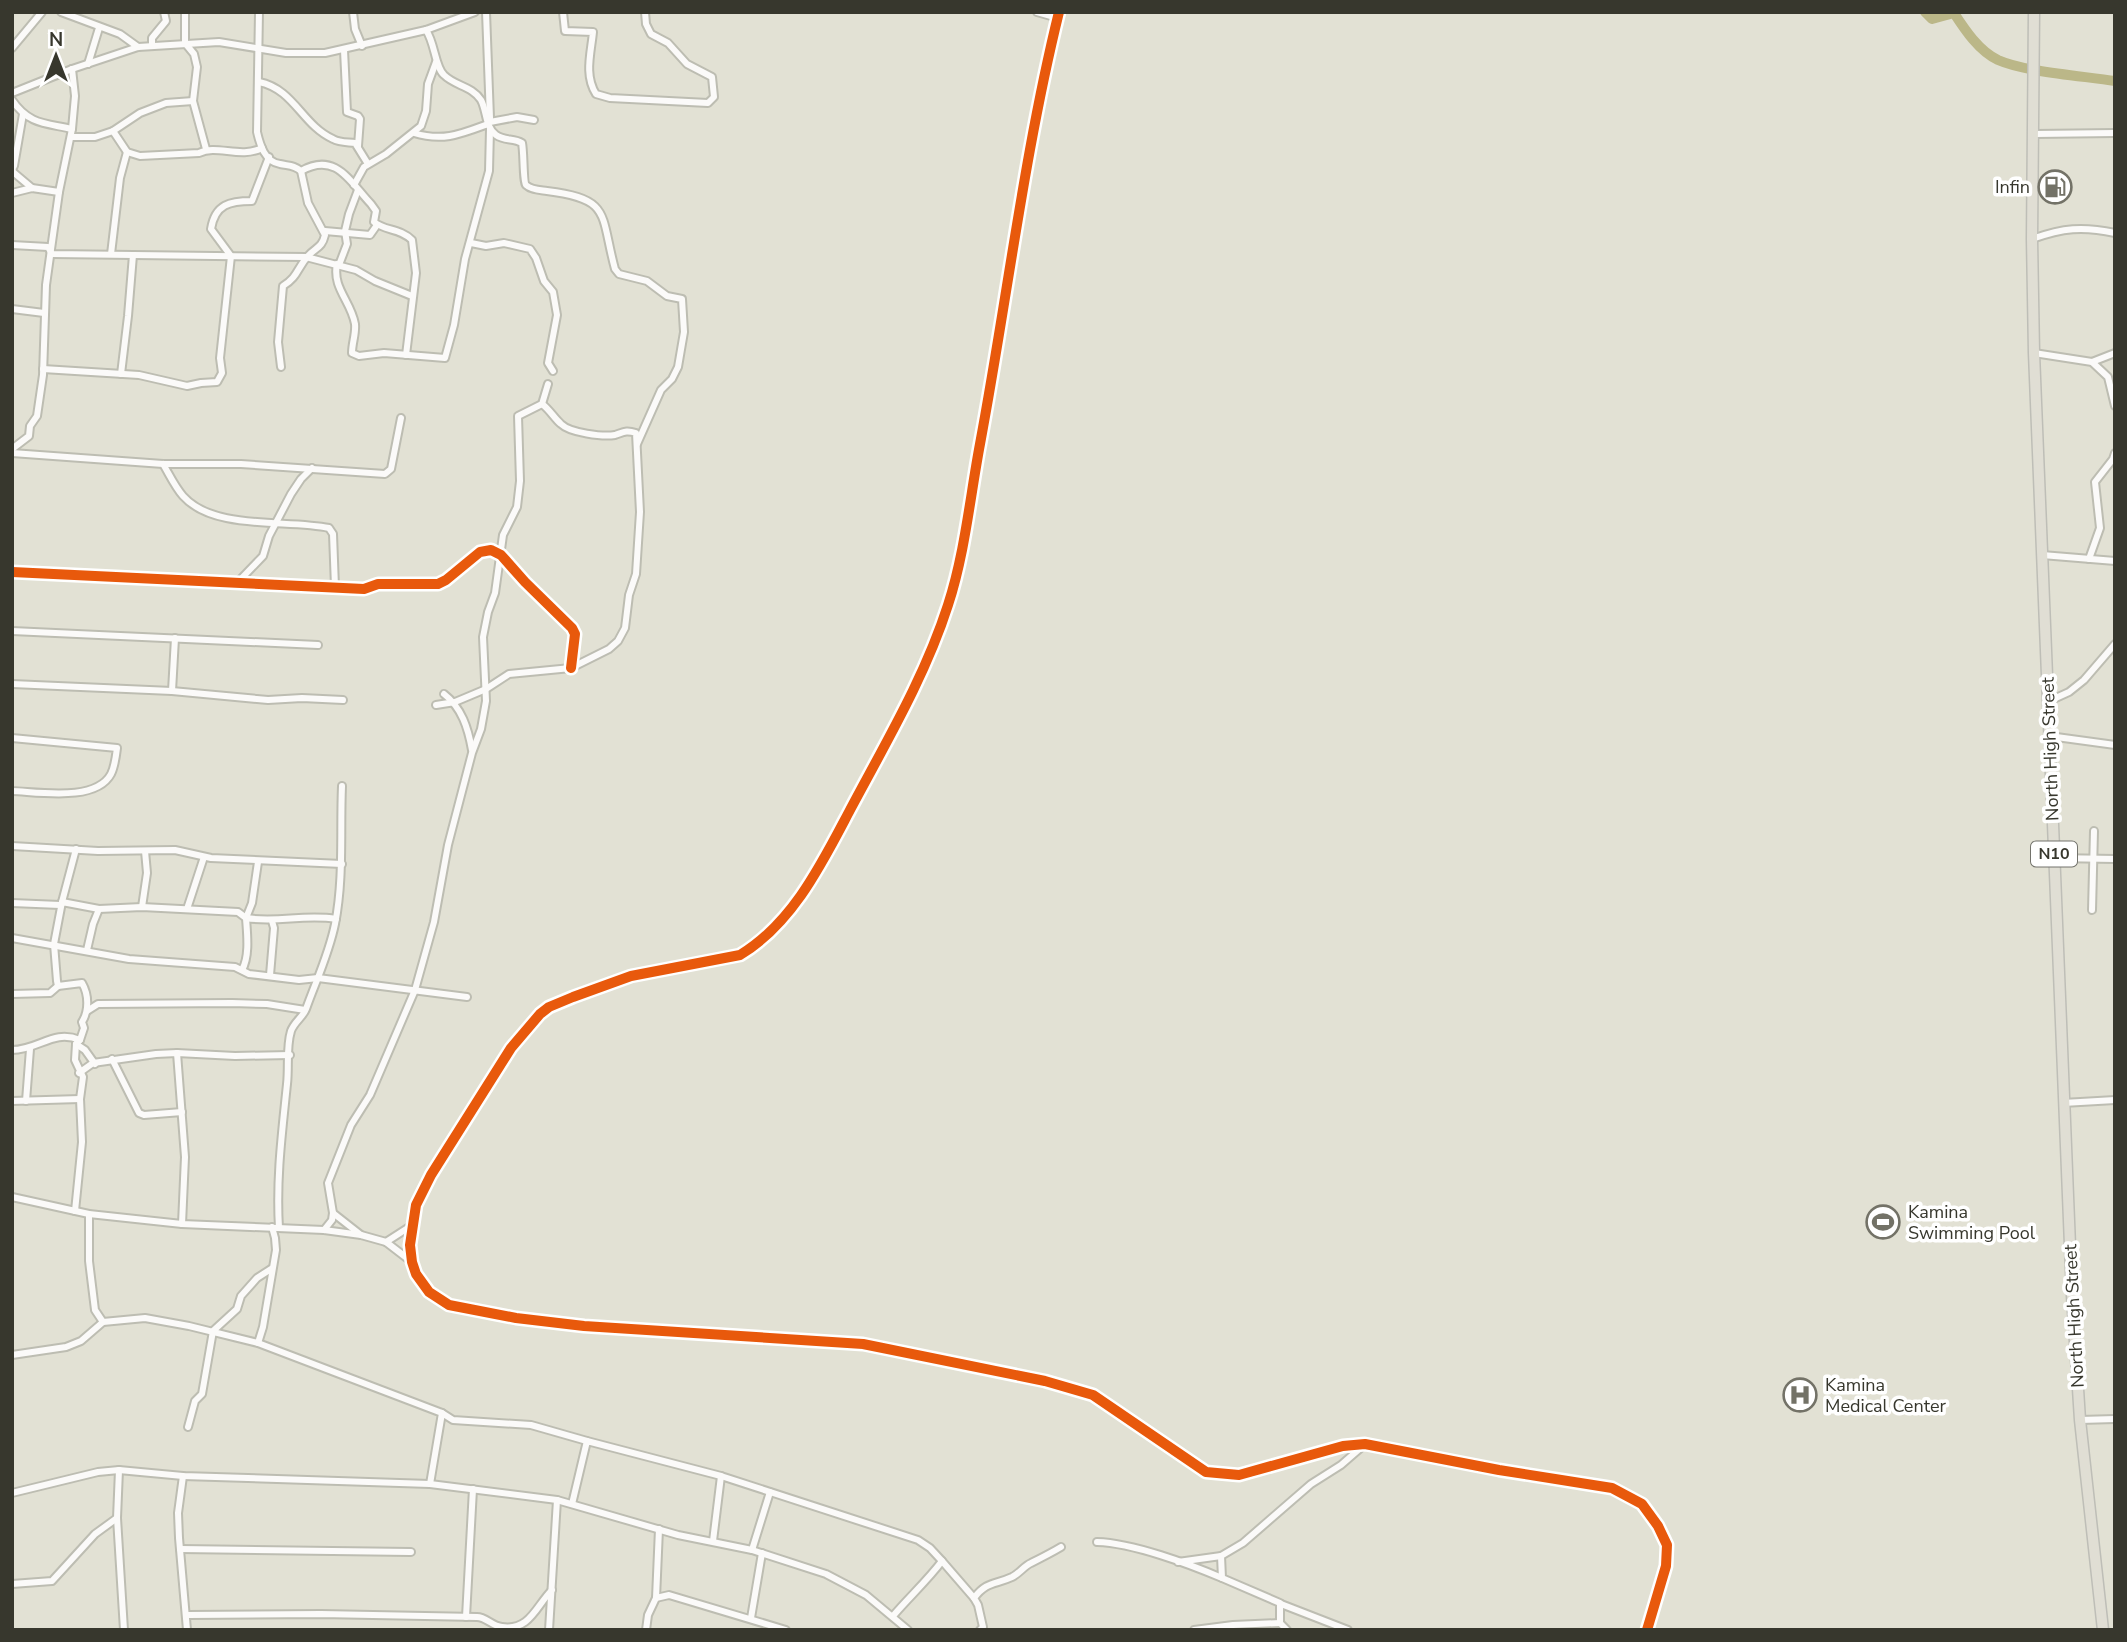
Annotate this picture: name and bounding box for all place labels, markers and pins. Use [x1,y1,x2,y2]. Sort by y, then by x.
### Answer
fuel station icon: Infin [2036,168,2074,206]
place label: Infin [1995,175,2030,199]
place label: Kamina Swimming Pool [1908,1200,2036,1245]
sports icon: Kamina Swimming Pool [1864,1203,1902,1241]
place label: Kamina Medical Center [1825,1373,1946,1418]
hospital icon: Kamina Medical Center [1781,1376,1819,1414]

